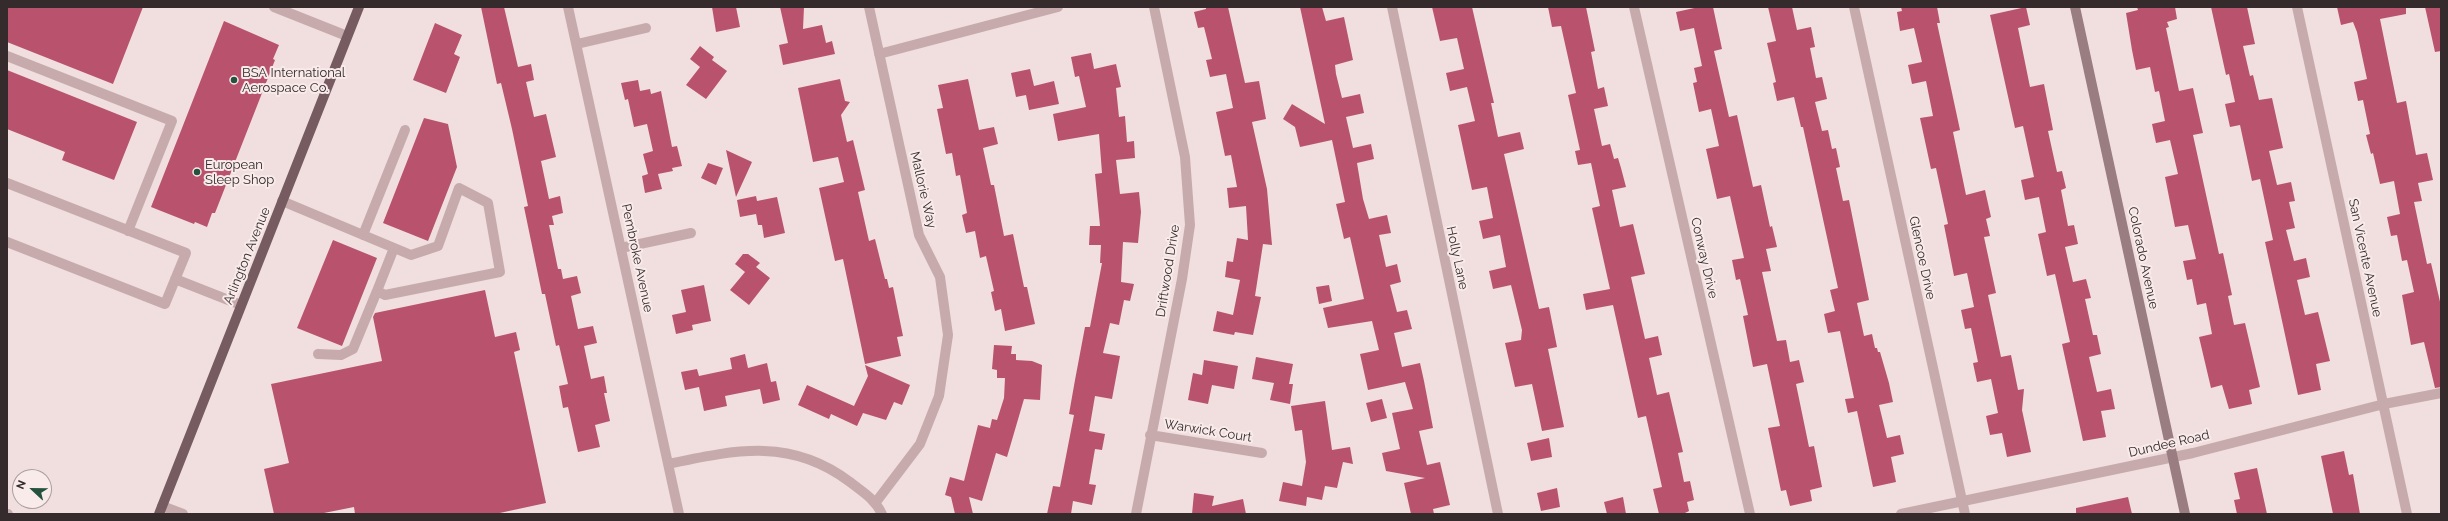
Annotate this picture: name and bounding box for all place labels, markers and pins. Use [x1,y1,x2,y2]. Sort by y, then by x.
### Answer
place label: BSA International Aerospace Co. [242,65,345,96]
marker: BSA International Aerospace Co. [229,75,239,85]
place label: European Sleep Shop [205,157,274,188]
marker: European Sleep Shop [192,167,202,177]

